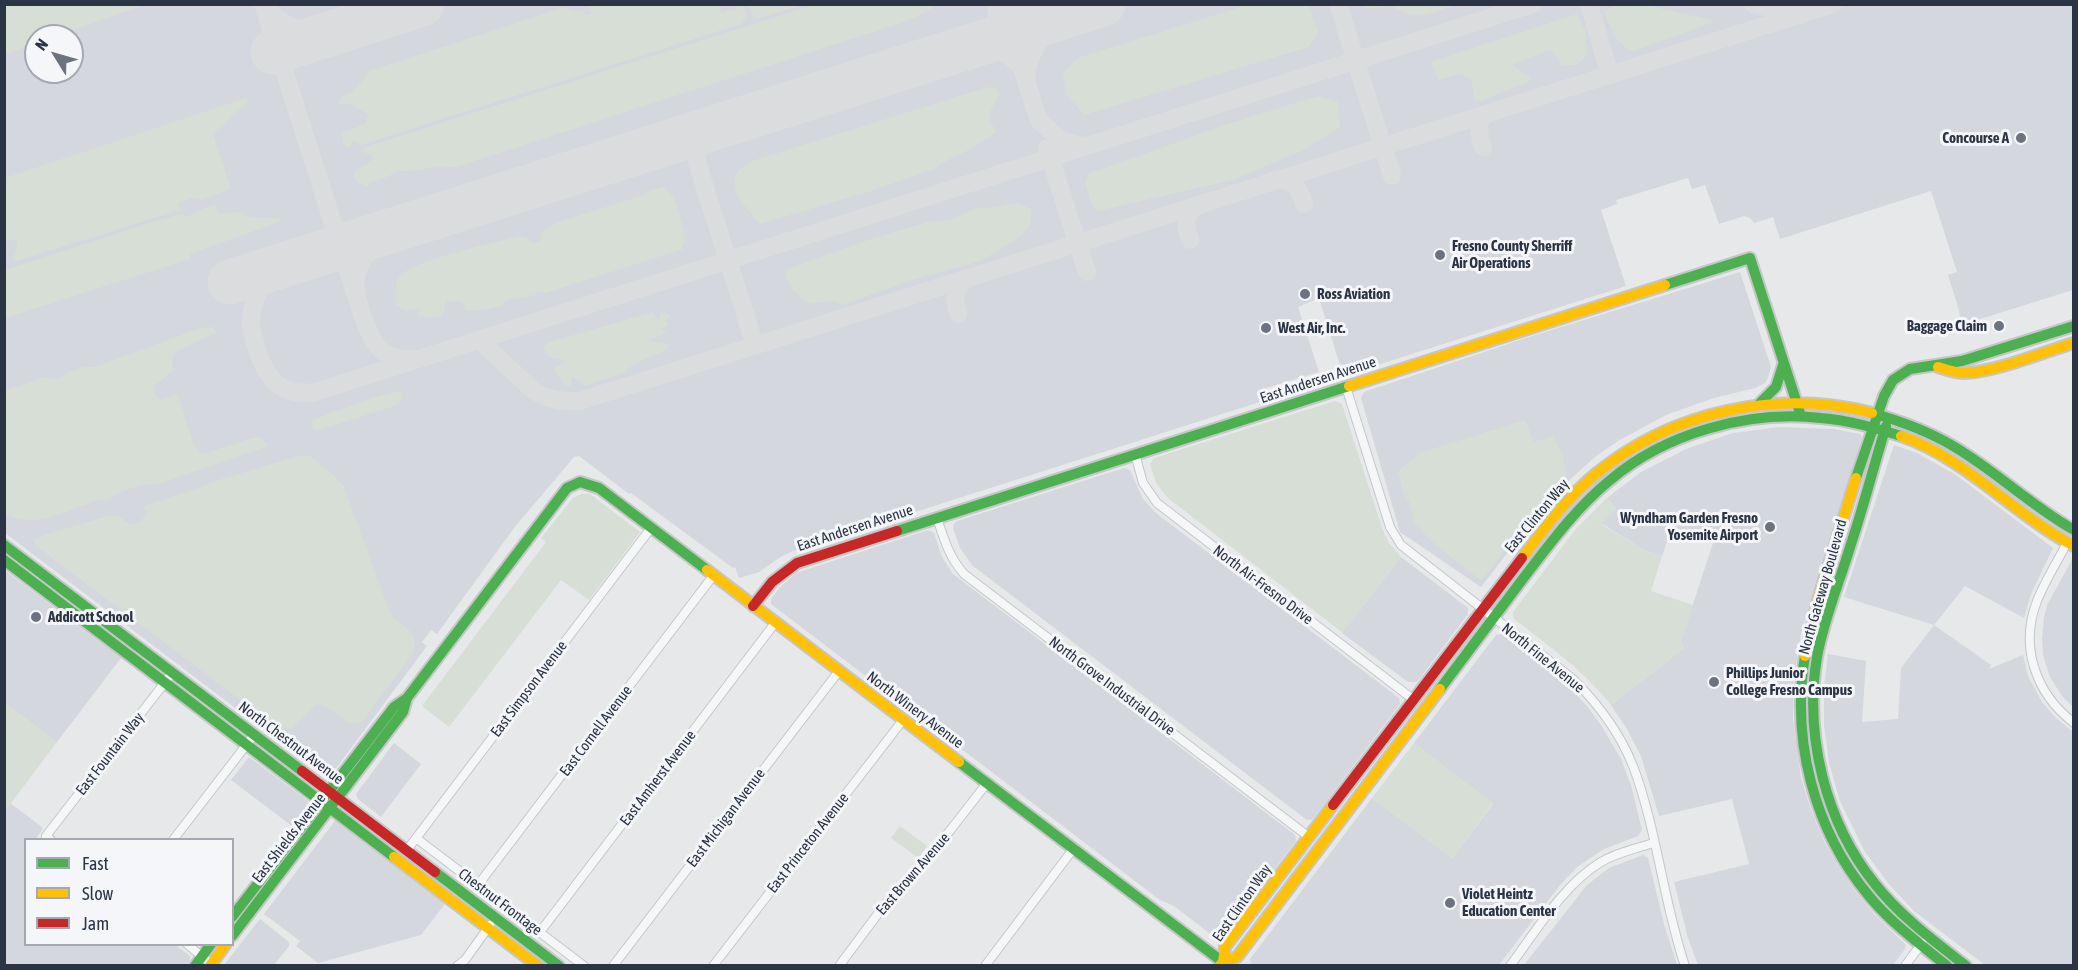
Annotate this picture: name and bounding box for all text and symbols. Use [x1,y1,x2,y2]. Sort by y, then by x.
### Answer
north arrow [24,24,84,84]
text: N [31,35,51,54]
place label: Concourse A [1942,129,2009,147]
marker: Concourse A [2014,131,2028,145]
place label: Fresno County Sherriff Air Operations [1452,237,1572,272]
marker: Fresno County Sherriff Air Operations [1433,248,1447,262]
place label: Ross Aviation [1317,285,1390,303]
marker: Ross Aviation [1298,287,1312,301]
place label: Baggage Claim [1907,317,1987,335]
place label: West Air, Inc. [1278,319,1345,337]
marker: Baggage Claim [1992,319,2006,333]
marker: West Air, Inc. [1259,321,1273,335]
street label: East Andersen Avenue [1258,353,1378,407]
street label: East Clinton Way [1501,476,1573,556]
street label: East Andersen Avenue [795,501,915,555]
place label: Wyndham Garden Fresno Yosemite Airport [1620,509,1758,544]
street label: North Gateway Boulevard [1795,517,1851,657]
marker: Wyndham Garden Fresno Yosemite Airport [1763,520,1777,534]
street label: North Air-Fresno Drive [1209,542,1317,628]
place label: Addicott School [48,608,134,626]
marker: Addicott School [29,610,43,624]
street label: North Fine Avenue [1498,619,1588,697]
street label: North Grove Industrial Drive [1045,633,1179,739]
street label: East Simpson Avenue [487,637,571,741]
place label: Phillips Junior College Fresno Campus [1726,664,1852,699]
street label: North Winery Avenue [863,668,967,752]
marker: Phillips Junior College Fresno Campus [1707,675,1721,689]
street label: East Cornell Avenue [556,682,636,780]
street label: North Chestnut Avenue [235,698,347,788]
street label: East Fountain Way [72,709,148,799]
street label: East Amherst Avenue [616,727,700,829]
street label: East Michigan Avenue [683,765,769,871]
street label: East Princeton Avenue [763,789,853,897]
street label: East Shields Avenue [248,790,330,886]
street label: East Brown Avenue [872,829,954,919]
legend [24,838,234,946]
text: Fast [82,853,109,874]
street label: East Clinton Way [1209,861,1275,945]
street label: Chestnut Frontage [455,865,545,939]
text: Slow [82,883,113,904]
place label: Violet Heintz Education Center [1462,885,1556,920]
marker: Violet Heintz Education Center [1443,896,1457,910]
text: Jam [82,913,109,934]

